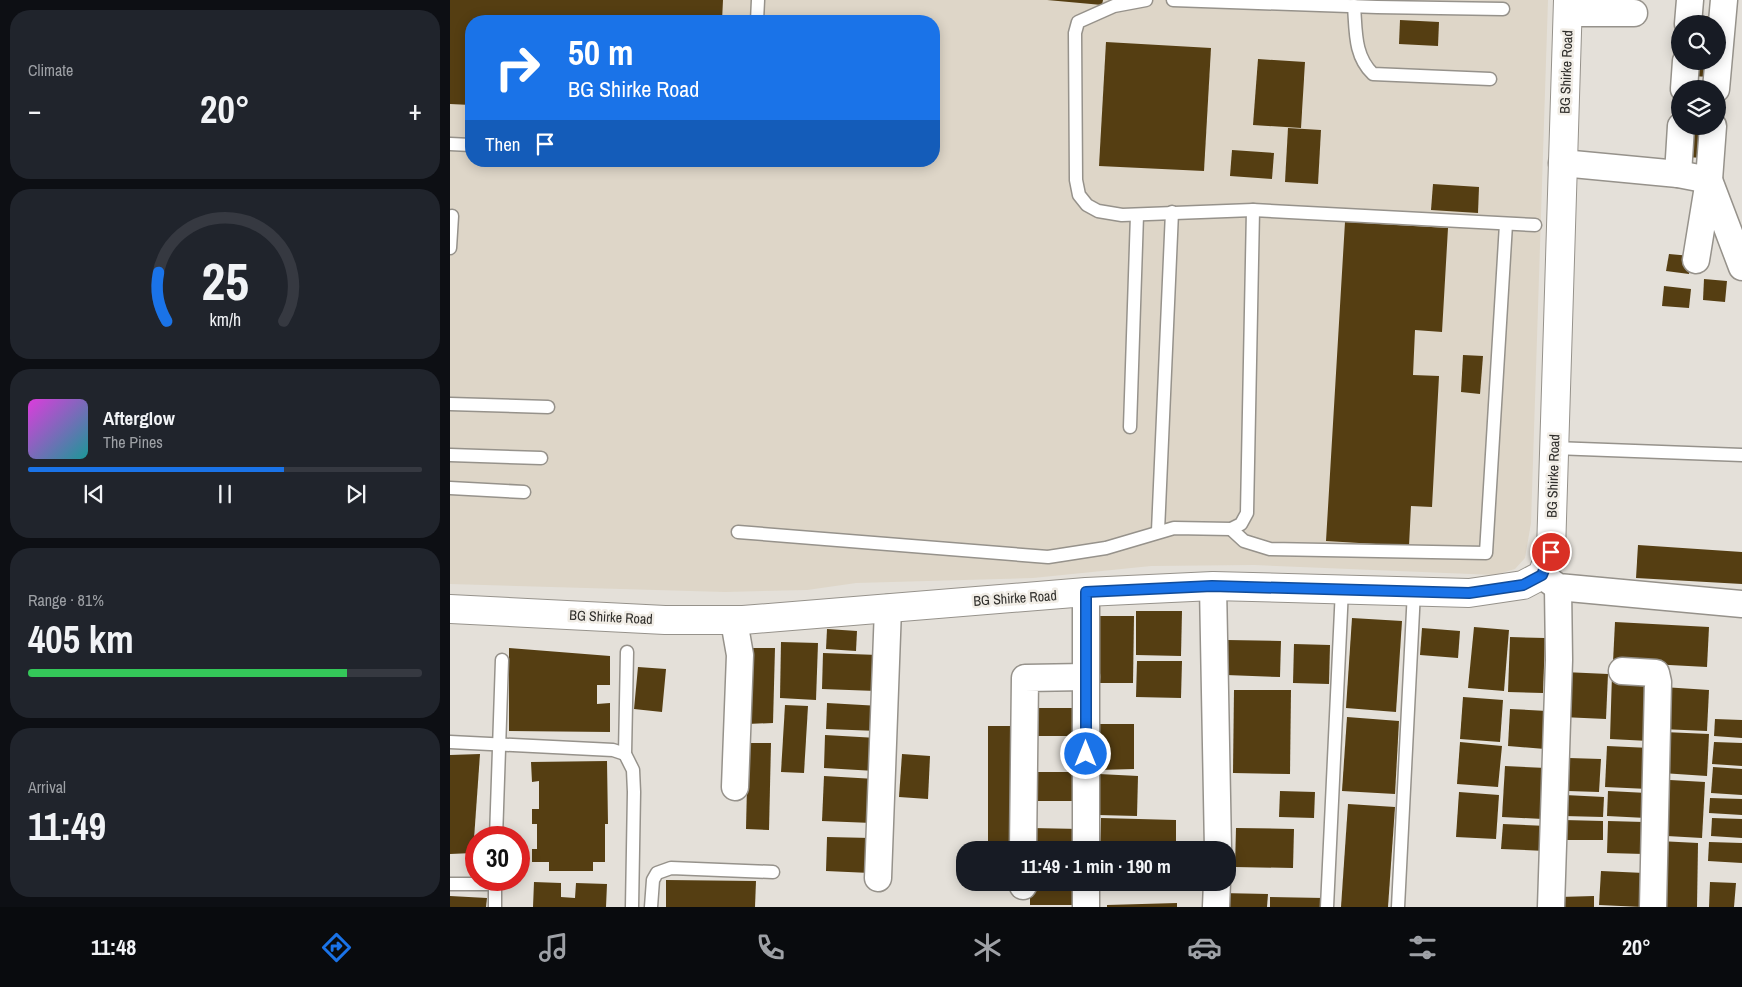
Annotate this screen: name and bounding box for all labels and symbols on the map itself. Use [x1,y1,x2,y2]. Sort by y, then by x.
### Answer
street label: BG Shirke Road [1556,30,1576,114]
street label: BG Shirke Road [1543,434,1563,518]
pin [1530,531,1572,573]
street label: BG Shirke Road [973,586,1057,610]
street label: BG Shirke Road [569,606,653,628]
position arrow [1059,727,1111,779]
speed limit sign: 30 [465,826,530,891]

